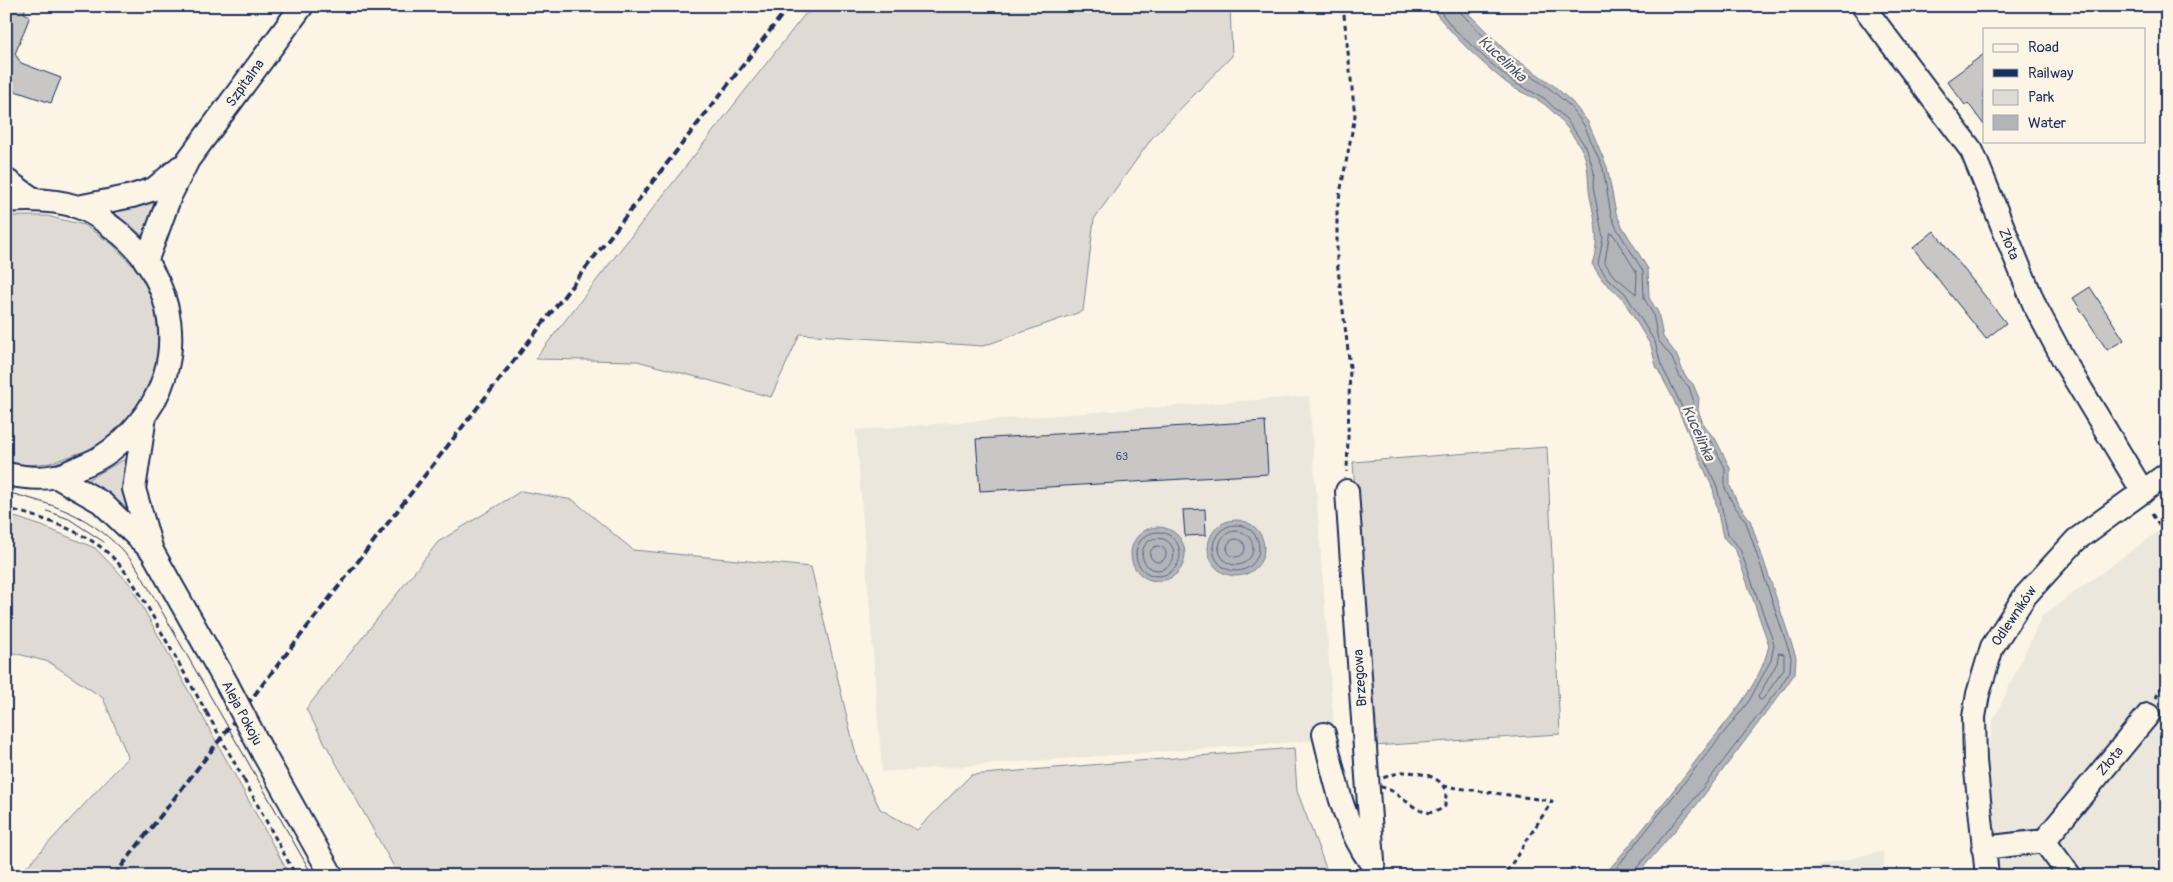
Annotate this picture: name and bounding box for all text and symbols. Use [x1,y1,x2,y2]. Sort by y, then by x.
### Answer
legend [1983,28,2146,142]
water label: Kucelinka [1474,32,1531,87]
text: Road [2028,38,2059,57]
street label: Szpitalna [222,56,268,110]
text: Railway [2028,64,2074,83]
text: Park [2028,88,2055,107]
text: Water [2028,114,2067,133]
street label: Złota [1995,226,2023,262]
water label: Kucelinka [1677,402,1719,465]
house number: 63 [1116,450,1128,463]
street label: Odlewników [1988,582,2041,649]
street label: Brzegowa [1350,649,1370,707]
street label: Aleja Pokoju [218,678,266,748]
street label: Złota [2093,743,2127,779]

